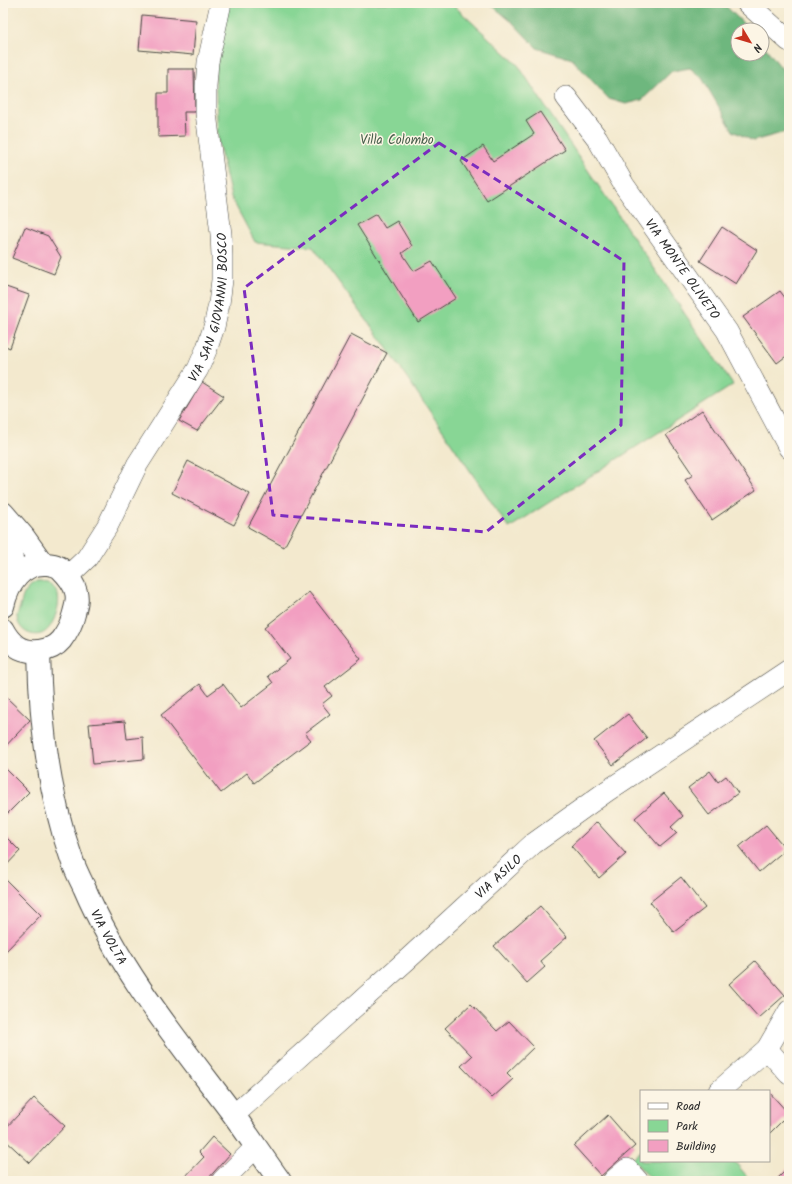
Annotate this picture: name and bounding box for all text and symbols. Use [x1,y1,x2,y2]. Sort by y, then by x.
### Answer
north arrow [730,22,770,62]
text: N [748,39,766,56]
park label: Villa Colombo [360,130,434,151]
street label: VIA MONTE OLIVETO [639,215,725,324]
street label: VIA SAN GIOVANNI BOSCO [183,232,234,387]
street label: VIA ASILO [471,850,527,905]
street label: VIA VOLTA [84,906,132,970]
legend [640,1090,770,1162]
text: Road [676,1097,701,1116]
text: Park [676,1117,698,1136]
text: Building [676,1137,716,1156]

